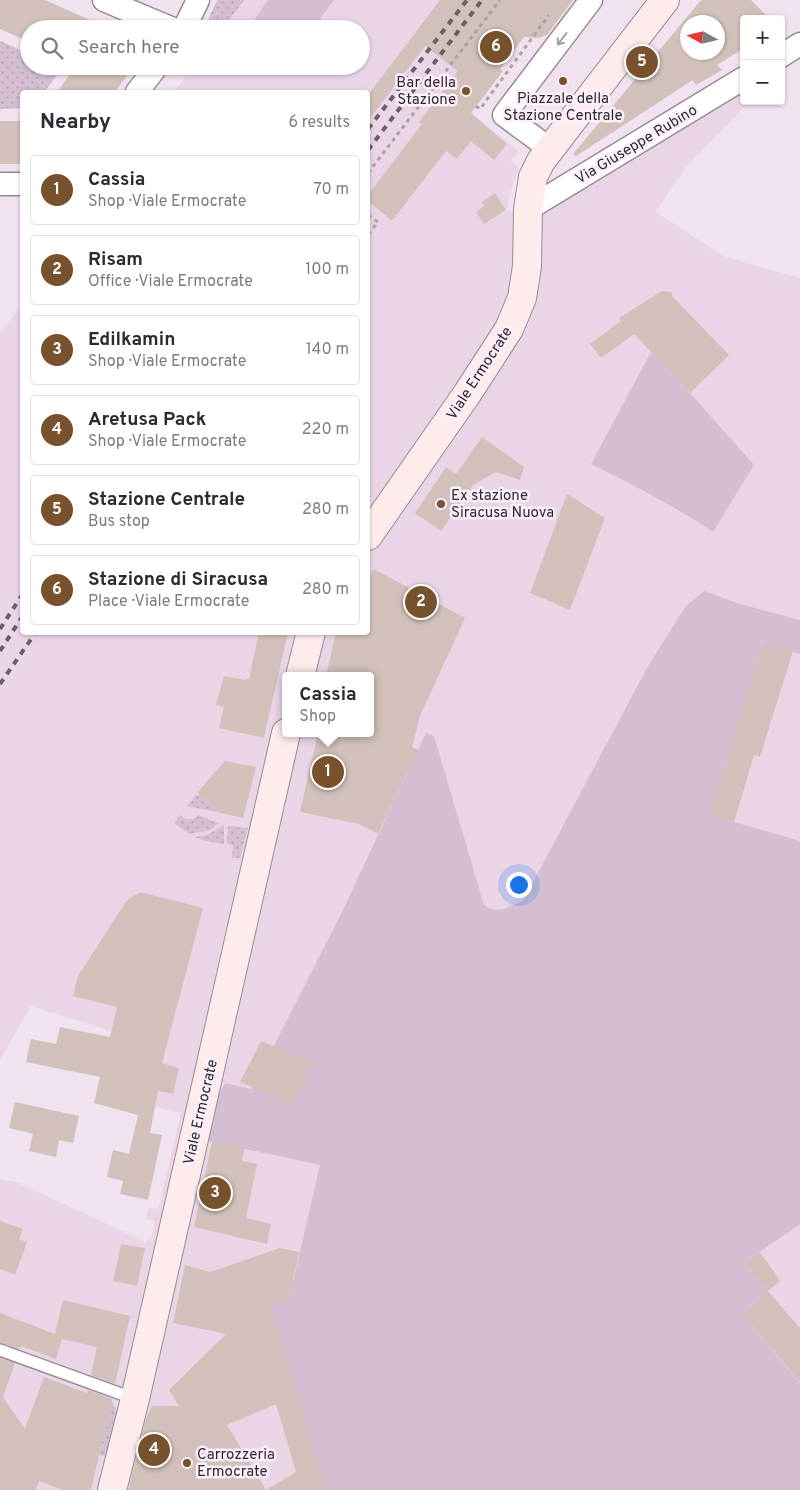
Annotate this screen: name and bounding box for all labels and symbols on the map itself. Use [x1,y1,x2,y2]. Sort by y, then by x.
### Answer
north arrow [680,15,725,60]
pin: 6 [480,28,512,66]
one-way arrow [556,32,567,45]
pin: 5 [626,43,658,81]
place label: Bar della Stazione [396,74,456,110]
marker: Piazzale della Stazione Centrale [557,75,569,87]
marker: Bar della Stazione [460,85,472,97]
place label: Piazzale della Stazione Centrale [504,90,622,126]
street label: Via Giuseppe Rubino [572,101,701,189]
street label: Viale Ermocrate [443,324,518,424]
place label: Ex stazione Siracusa Nuova [451,487,554,523]
marker: Ex stazione Siracusa Nuova [435,498,447,510]
pin: 2 [405,583,437,621]
pin: 1 [312,753,344,791]
your location [506,872,532,898]
street label: Viale Ermocrate [180,1058,223,1167]
pin: 3 [199,1174,231,1212]
pin: 4 [138,1431,170,1469]
place label: Carrozzeria Ermocrate [197,1446,275,1482]
marker: Carrozzeria Ermocrate [181,1457,193,1469]

